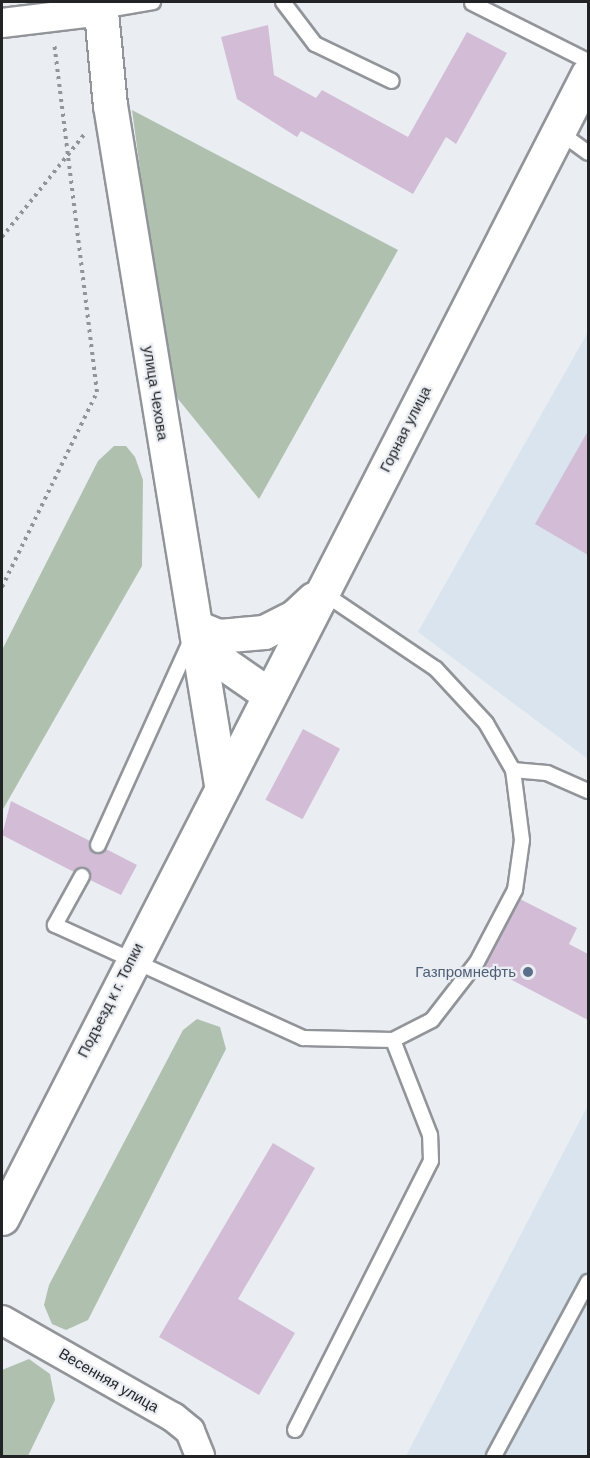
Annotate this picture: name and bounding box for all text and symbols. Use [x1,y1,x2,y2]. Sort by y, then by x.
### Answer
street label: улица Чехова [140,345,172,441]
street label: Горная улица [376,383,434,475]
street label: Подъезд к г. Топки [73,940,147,1060]
place label: Газпромнефть [415,963,516,981]
marker: Газпромнефть [521,965,535,979]
street label: Весенняя улица [56,1344,162,1416]

